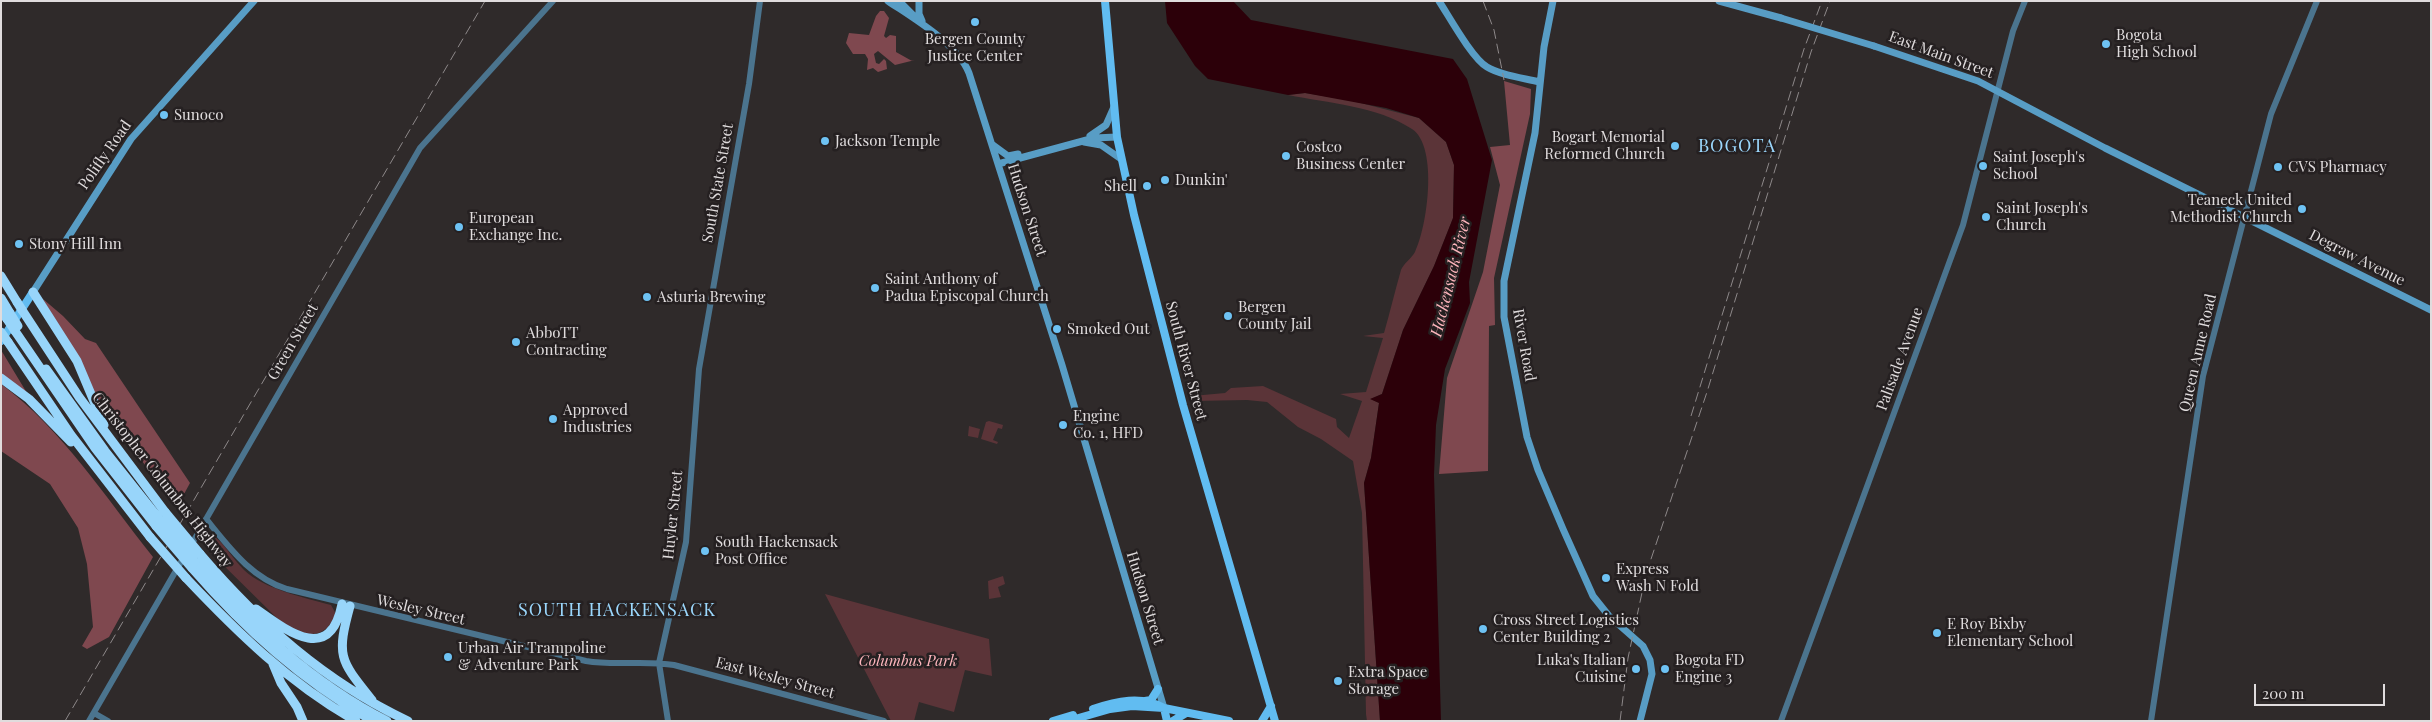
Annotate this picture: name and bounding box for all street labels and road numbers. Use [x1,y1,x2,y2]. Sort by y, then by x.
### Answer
street label: East Main Street [1886,28,1996,82]
street label: Polifly Road [75,117,135,193]
street label: South State Street [699,122,737,244]
street label: Hudson Street [1004,161,1050,259]
street label: Degraw Avenue [2306,226,2408,290]
street label: Queen Anne Road [2176,292,2220,414]
street label: South River Street [1161,300,1211,422]
street label: Green Street [264,301,322,383]
street label: Palisade Avenue [1873,305,1927,413]
street label: River Road [1509,307,1539,383]
street label: Christopher Columbus Highway [88,389,236,571]
street label: Huyler Street [659,470,687,560]
street label: Hudson Street [1122,549,1168,647]
street label: Wesley Street [375,591,467,629]
street label: East Wesley Street [714,653,836,703]

